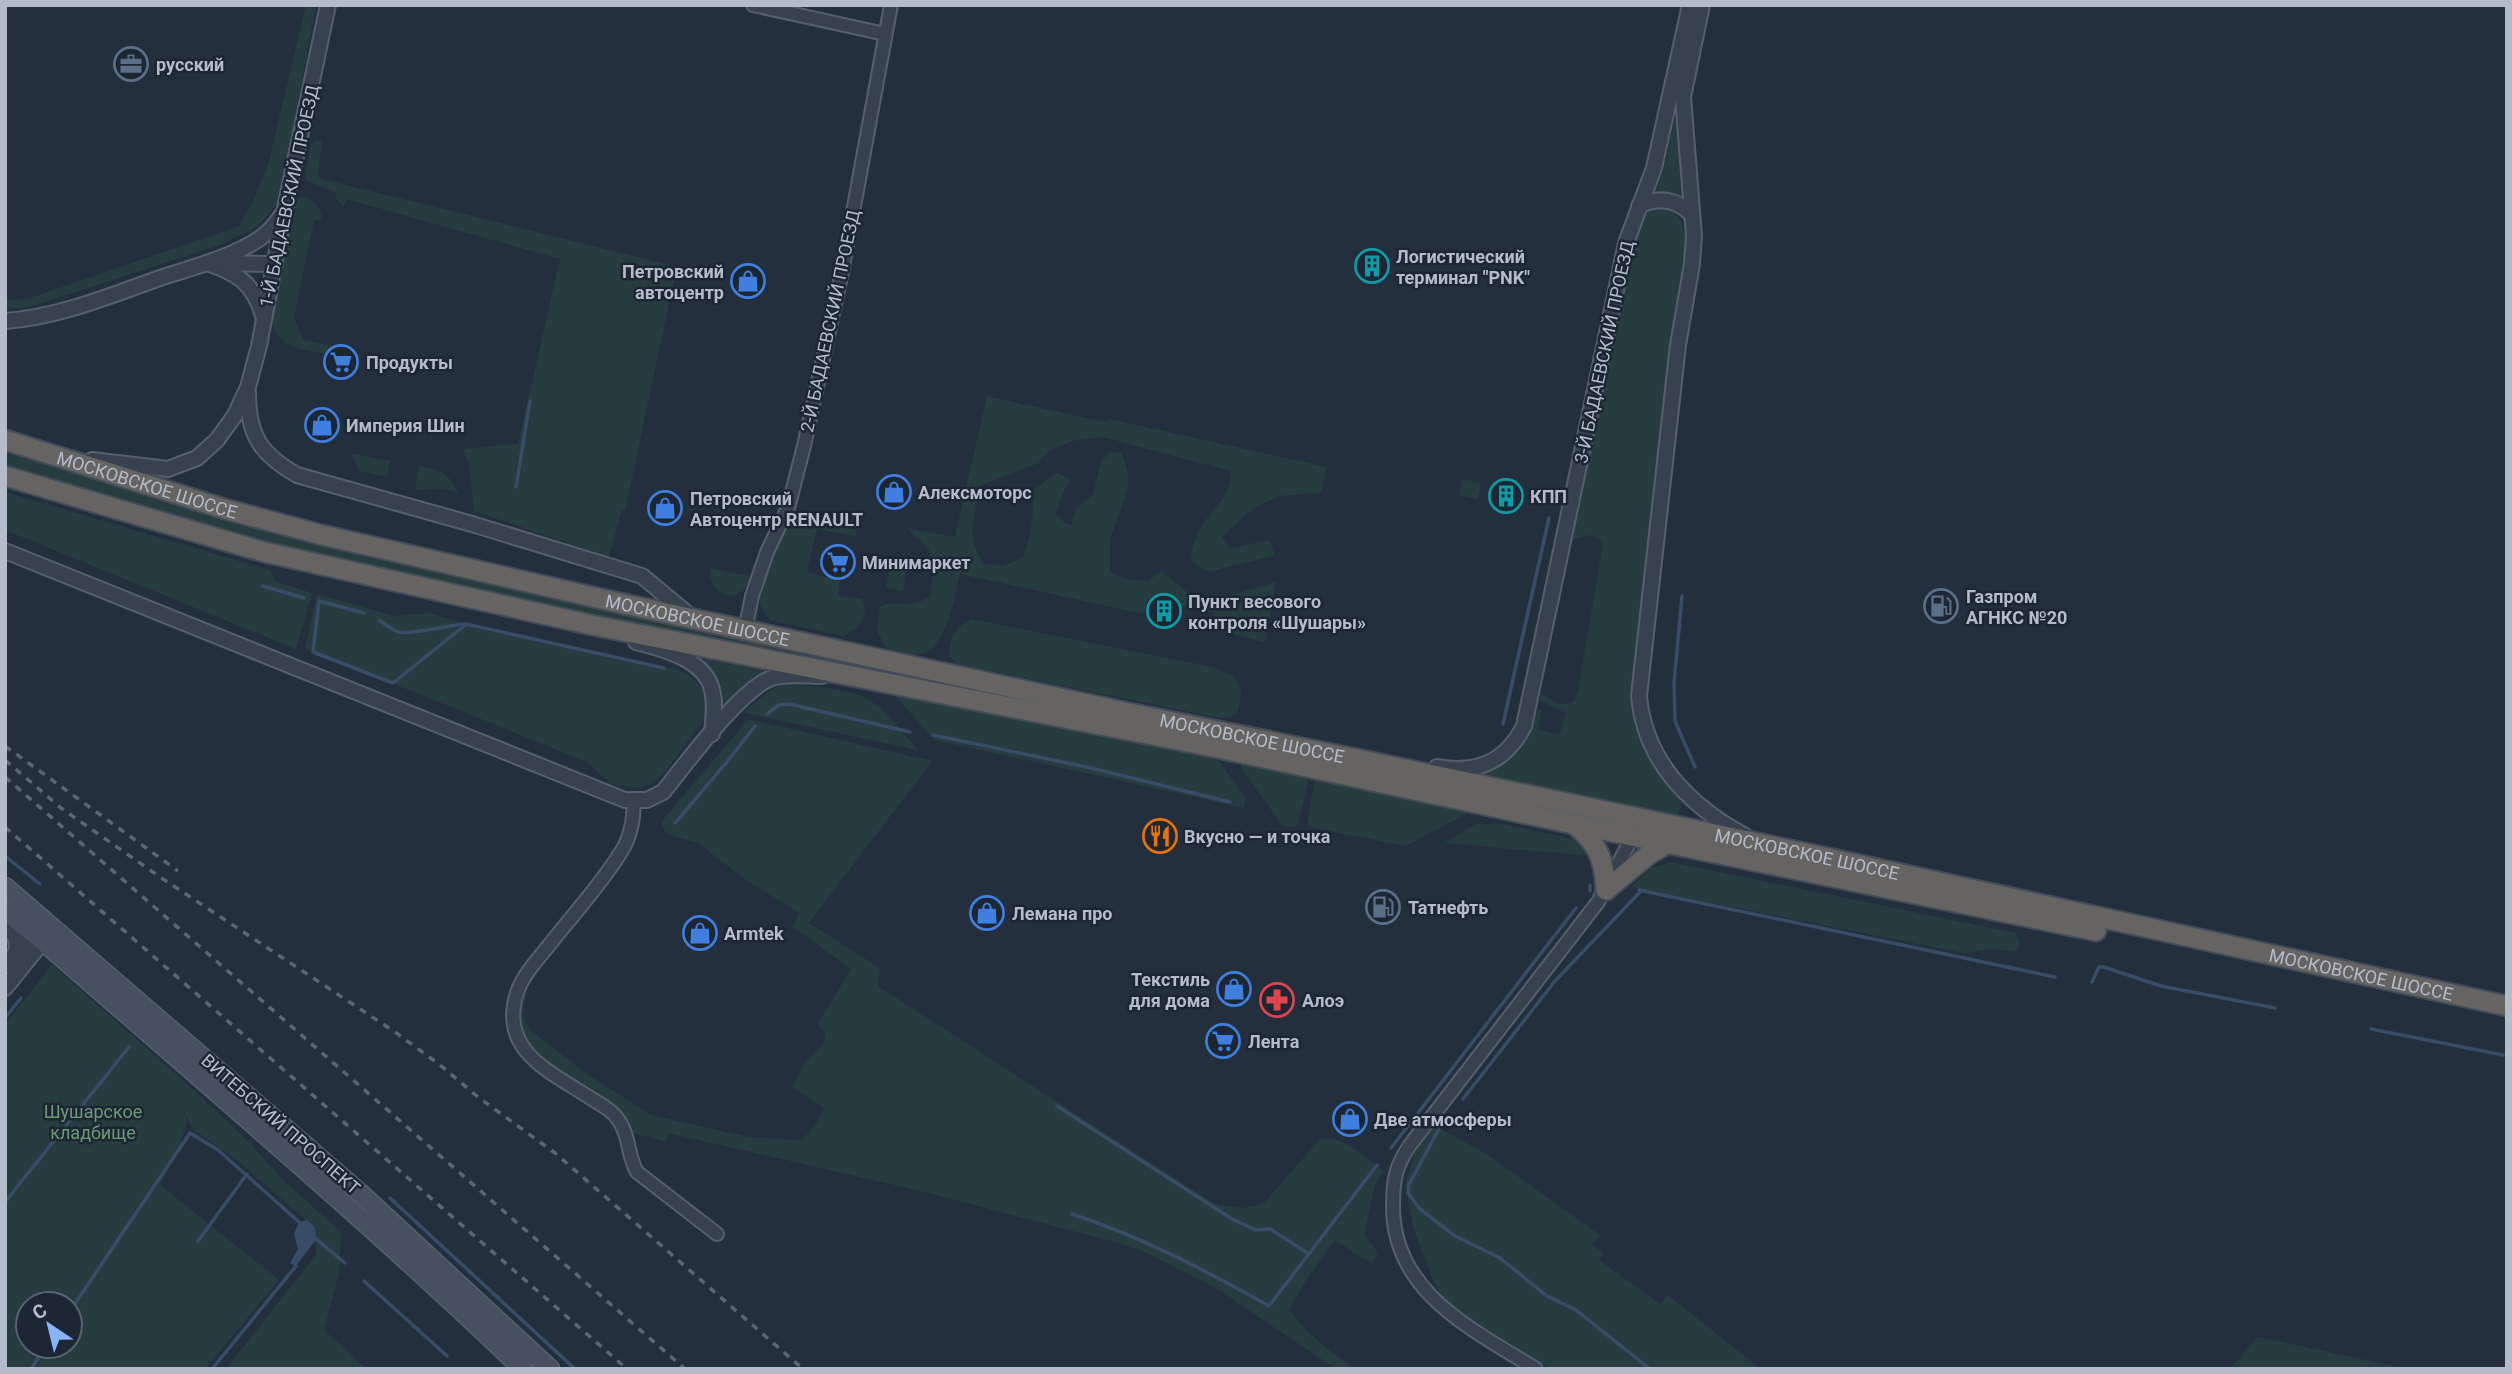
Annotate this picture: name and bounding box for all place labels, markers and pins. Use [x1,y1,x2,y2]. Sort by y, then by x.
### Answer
office icon: русский [112,45,150,83]
place label: русский [156,54,224,75]
place label: Логистический терминал "PNK" [1396,246,1530,288]
building icon: Логистический терминал "PNK" [1353,247,1391,285]
place label: Петровский автоцентр [622,261,724,303]
shop icon: Петровский автоцентр [729,262,767,300]
supermarket icon: Продукты [322,343,360,381]
place label: Продукты [366,352,453,373]
shop icon: Империя Шин [303,406,341,444]
place label: Империя Шин [346,415,465,436]
shop icon: Алексмоторс [875,473,913,511]
building icon: КПП [1487,477,1525,515]
place label: Алексмоторс [918,482,1032,503]
place label: КПП [1530,486,1567,507]
place label: Петровский Автоцентр RENAULT [690,488,863,530]
shop icon: Петровский Автоцентр RENAULT [646,489,684,527]
supermarket icon: Минимаркет [819,543,857,581]
place label: Минимаркет [862,552,971,573]
place label: Газпром АГНКС №20 [1966,586,2067,628]
fuel station icon: Газпром АГНКС №20 [1922,587,1960,625]
place label: Пункт весового контроля «Шушары» [1188,591,1366,633]
building icon: Пункт весового контроля «Шушары» [1145,592,1183,630]
restaurant icon: Вкусно — и точка [1141,817,1179,855]
place label: Вкусно — и точка [1184,826,1331,847]
fuel station icon: Татнефть [1364,888,1402,926]
shop icon: Лемана про [968,894,1006,932]
place label: Татнефть [1408,897,1488,918]
place label: Лемана про [1012,903,1113,924]
shop icon: Armtek [681,914,719,952]
place label: Armtek [724,923,784,944]
place label: Текстиль для дома [1129,969,1210,1011]
shop icon: Текстиль для дома [1215,970,1253,1008]
pharmacy icon: Алоэ [1258,981,1296,1019]
place label: Алоэ [1302,990,1344,1011]
supermarket icon: Лента [1204,1022,1242,1060]
place label: Лента [1248,1031,1300,1052]
shop icon: Две атмосферы [1331,1100,1369,1138]
place label: Две атмосферы [1374,1109,1512,1130]

